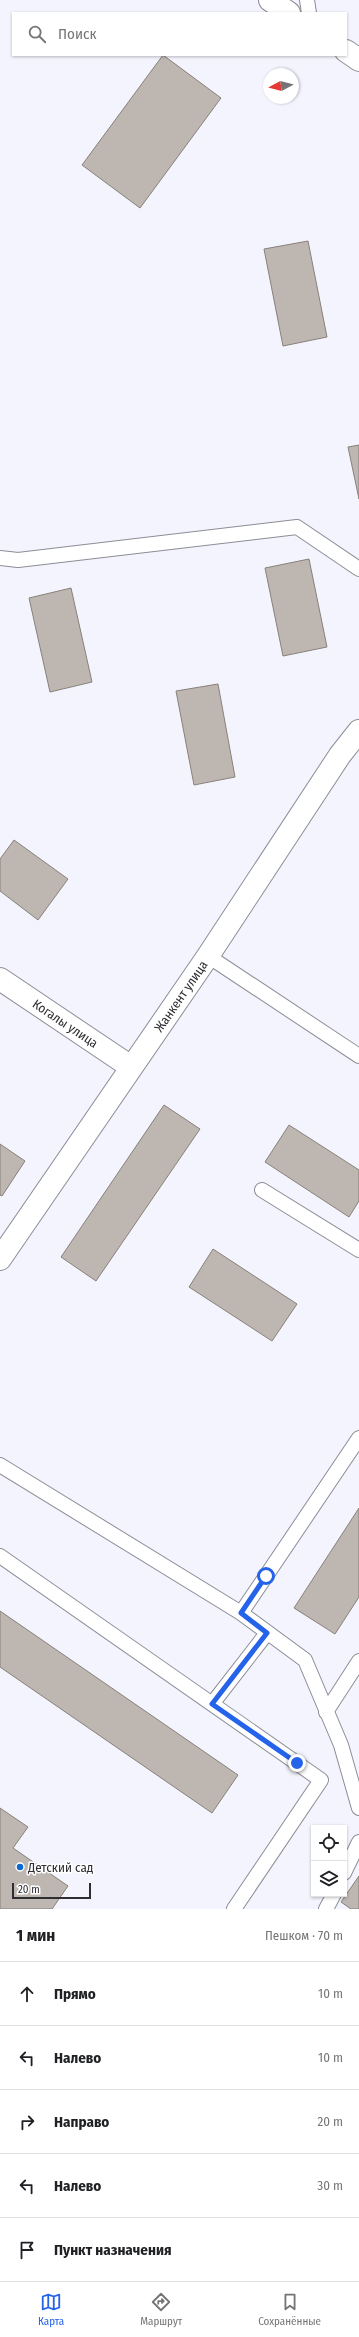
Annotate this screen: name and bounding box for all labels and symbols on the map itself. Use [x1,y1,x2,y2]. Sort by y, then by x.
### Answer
north arrow [263,68,299,104]
street label: Жанкент улица [151,957,210,1035]
street label: Когалы улица [30,996,101,1050]
route start [257,1567,275,1585]
route end [288,1754,306,1772]
place label: Детский сад [27,1860,94,1875]
marker: Детский сад [15,1862,25,1872]
scale bar [12,1881,91,1900]

